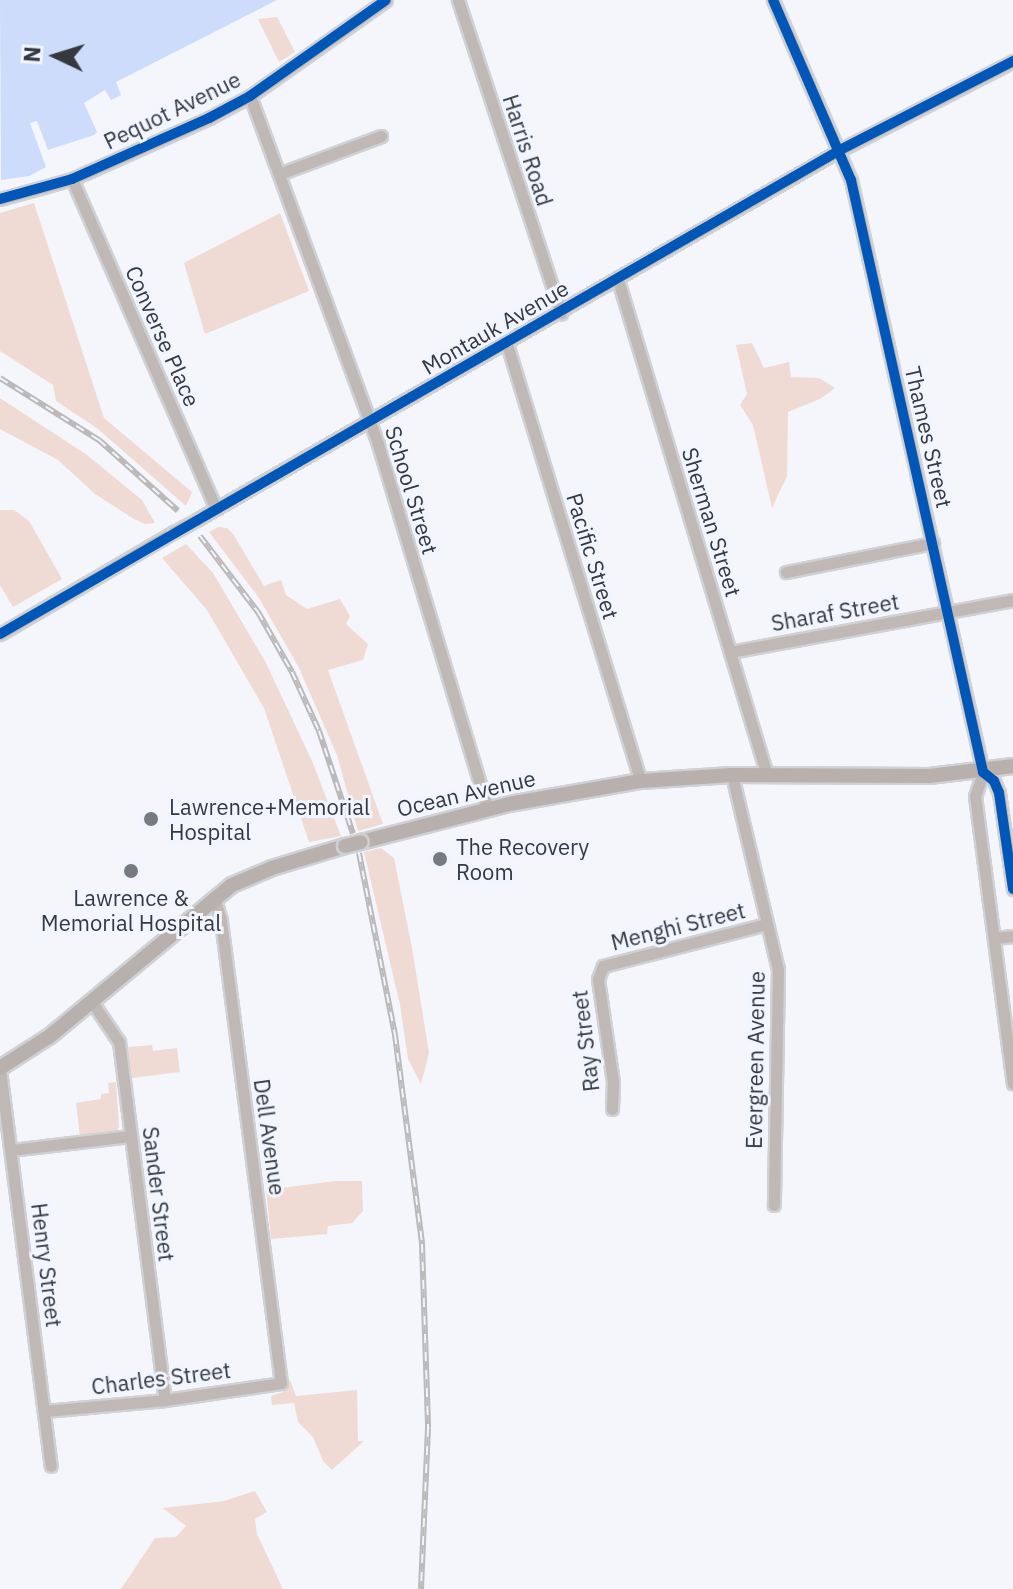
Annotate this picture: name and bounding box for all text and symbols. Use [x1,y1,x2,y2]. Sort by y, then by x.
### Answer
north arrow [16,16,96,96]
text: N [17,45,47,63]
street label: Pequot Avenue [99,65,245,155]
street label: Harris Road [498,91,558,209]
street label: Converse Place [120,262,206,410]
street label: Montauk Avenue [417,274,573,380]
street label: Thames Street [900,364,958,510]
street label: School Street [380,423,444,557]
street label: Sherman Street [677,444,747,600]
street label: Pacific Street [561,490,625,622]
street label: Sharaf Street [769,588,901,636]
street label: Ocean Avenue [394,764,538,822]
place label: Lawrence+Memorial Hospital [169,793,370,844]
marker: Lawrence+Memorial Hospital [140,808,162,830]
place label: The Recovery Room [456,833,589,884]
marker: The Recovery Room [431,850,449,868]
marker: Lawrence & Memorial Hospital [122,862,140,880]
place label: Lawrence & Memorial Hospital [41,884,221,936]
street label: Menghi Street [608,897,748,955]
street label: Evergreen Avenue [740,971,770,1149]
street label: Ray Street [566,989,604,1093]
street label: Dell Avenue [249,1077,291,1197]
street label: Sander Street [138,1125,180,1263]
street label: Henry Street [26,1201,68,1329]
street label: Charles Street [90,1356,232,1400]

